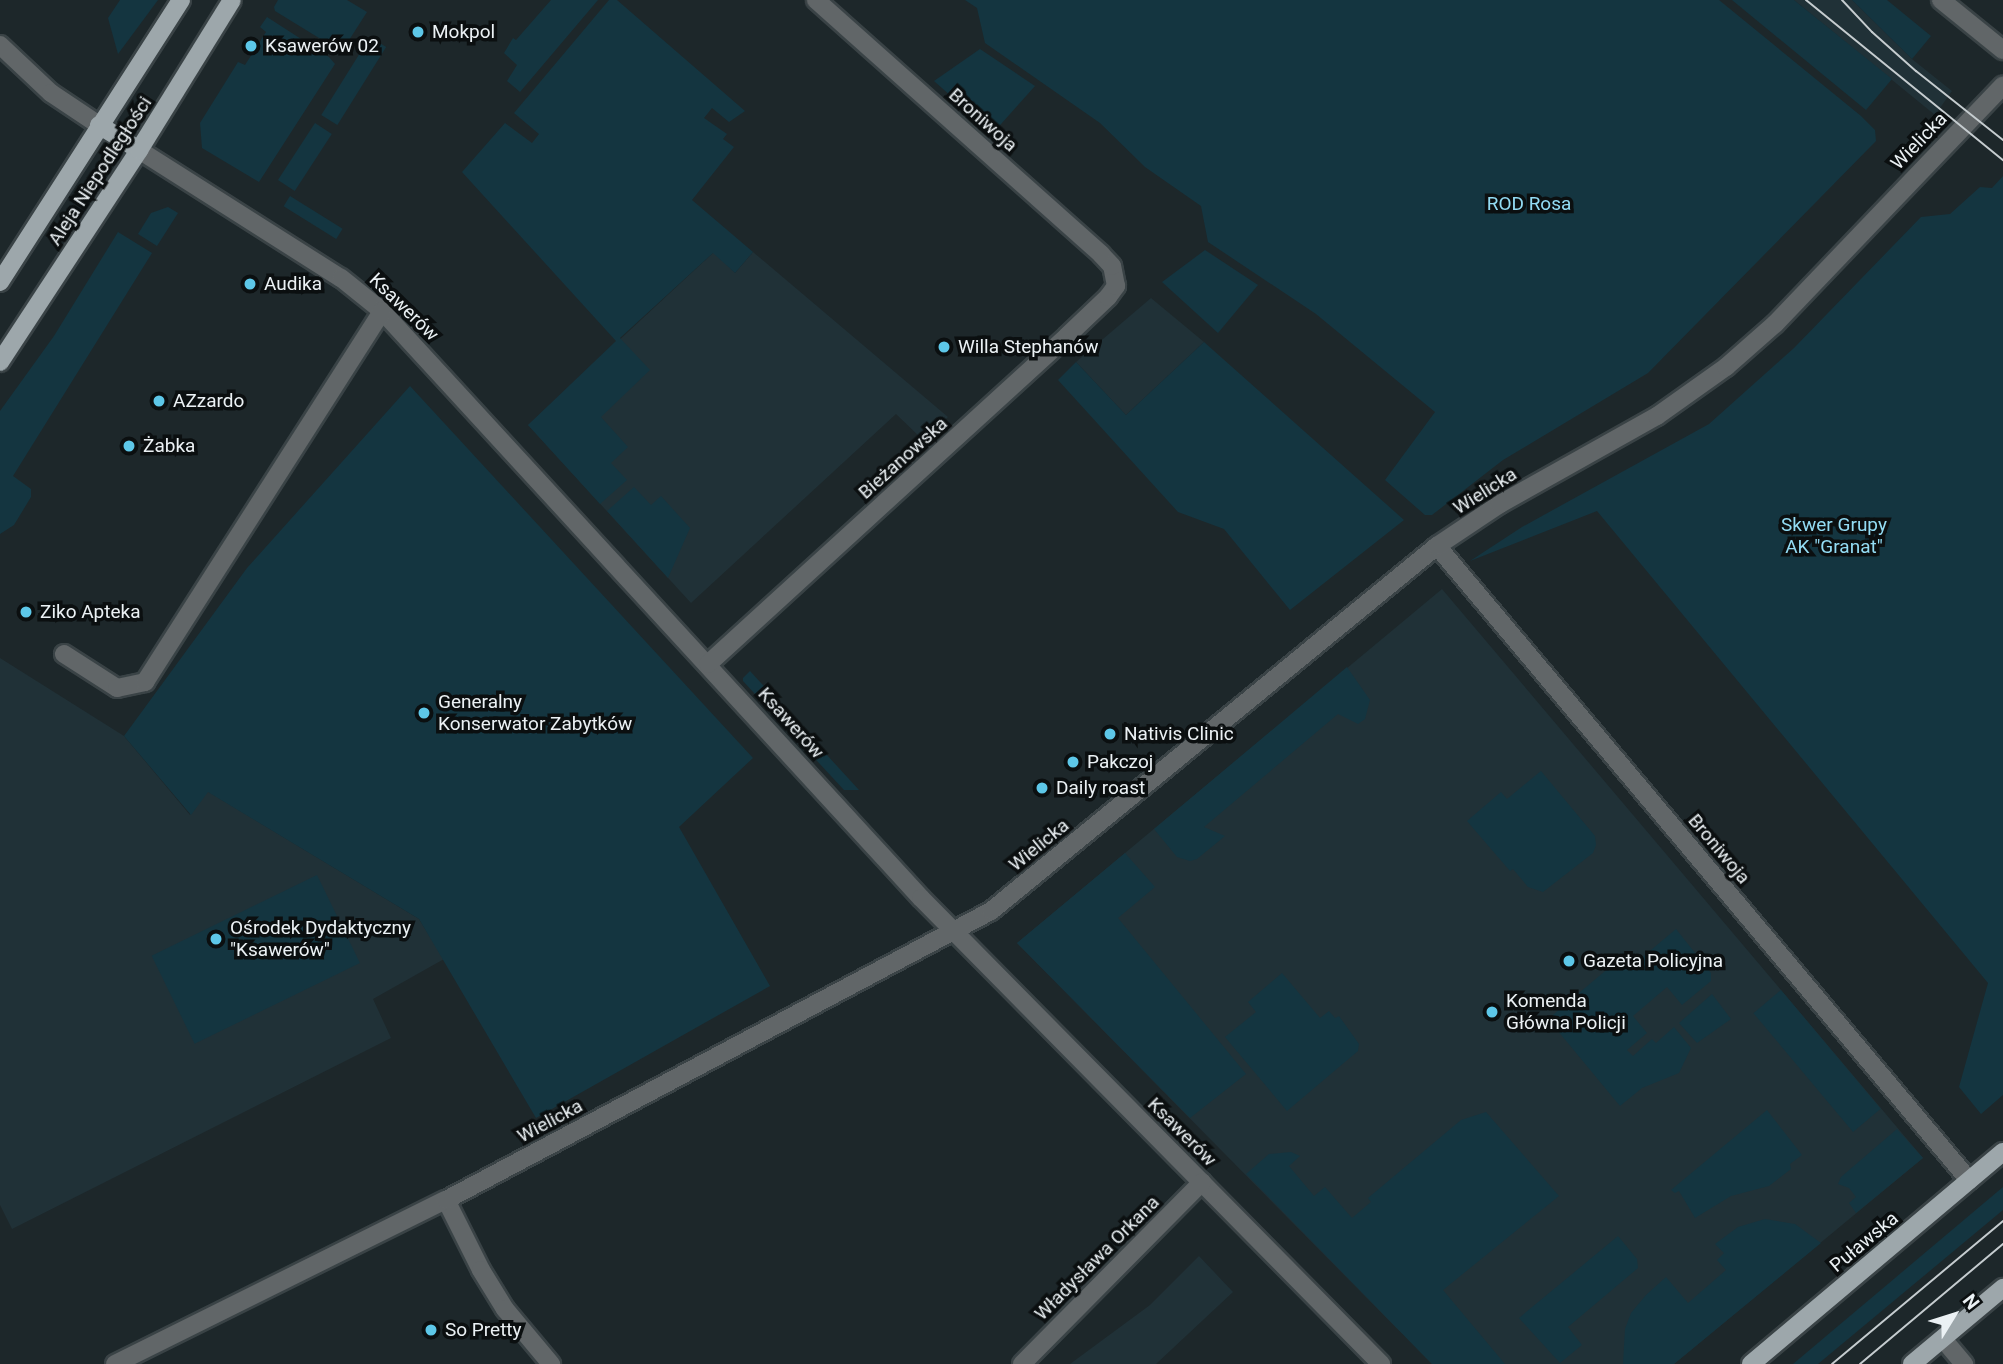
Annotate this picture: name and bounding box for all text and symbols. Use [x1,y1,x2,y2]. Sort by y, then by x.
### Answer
place label: Mokpol [432,21,495,43]
marker: Mokpol [410,24,426,40]
place label: Ksawerów 02 [265,35,379,57]
marker: Ksawerów 02 [243,38,259,54]
street label: Broniwoja [944,83,1022,157]
street label: Aleja Niepodległości [43,92,157,250]
street label: Wielicka [1886,108,1952,174]
park label: ROD Rosa [1487,193,1571,215]
street label: Ksawerów [365,268,443,346]
place label: Audika [264,273,322,295]
marker: Audika [242,276,258,292]
place label: Willa Stephanów [958,336,1098,358]
marker: Willa Stephanów [936,339,952,355]
place label: AZzardo [173,390,244,412]
marker: AZzardo [151,393,167,409]
street label: Bieżanowska [854,412,952,504]
place label: Żabka [143,435,195,457]
marker: Żabka [121,438,137,454]
street label: Wielicka [1449,463,1521,519]
park label: Skwer Grupy AK "Granat" [1781,514,1887,558]
place label: Ziko Apteka [40,601,141,623]
marker: Ziko Apteka [18,604,34,620]
street label: Ksawerów [753,683,829,763]
place label: Generalny Konserwator Zabytków [438,691,632,735]
marker: Generalny Konserwator Zabytków [416,705,432,721]
place label: Nativis Clinic [1124,723,1234,745]
marker: Nativis Clinic [1102,726,1118,742]
place label: Pakczoj [1087,751,1153,773]
marker: Pakczoj [1065,754,1081,770]
place label: Daily roast [1056,777,1145,799]
marker: Daily roast [1034,780,1050,796]
street label: Broniwoja [1683,809,1755,889]
street label: Wielicka [1004,814,1074,876]
place label: Ośrodek Dydaktyczny "Ksawerów" [230,917,411,961]
marker: Ośrodek Dydaktyczny "Ksawerów" [208,931,224,947]
place label: Gazeta Policyjna [1583,950,1723,972]
marker: Gazeta Policyjna [1561,953,1577,969]
place label: Komenda Główna Policji [1506,990,1626,1034]
marker: Komenda Główna Policji [1484,1004,1500,1020]
street label: Ksawerów [1143,1093,1221,1171]
street label: Wielicka [513,1094,587,1148]
street label: Władysława Orkana [1030,1191,1164,1325]
street label: Puławska [1825,1207,1903,1277]
north arrow [1919,1280,1989,1350]
text: N [1958,1289,1984,1314]
place label: So Pretty [445,1319,522,1341]
marker: So Pretty [423,1322,439,1338]

